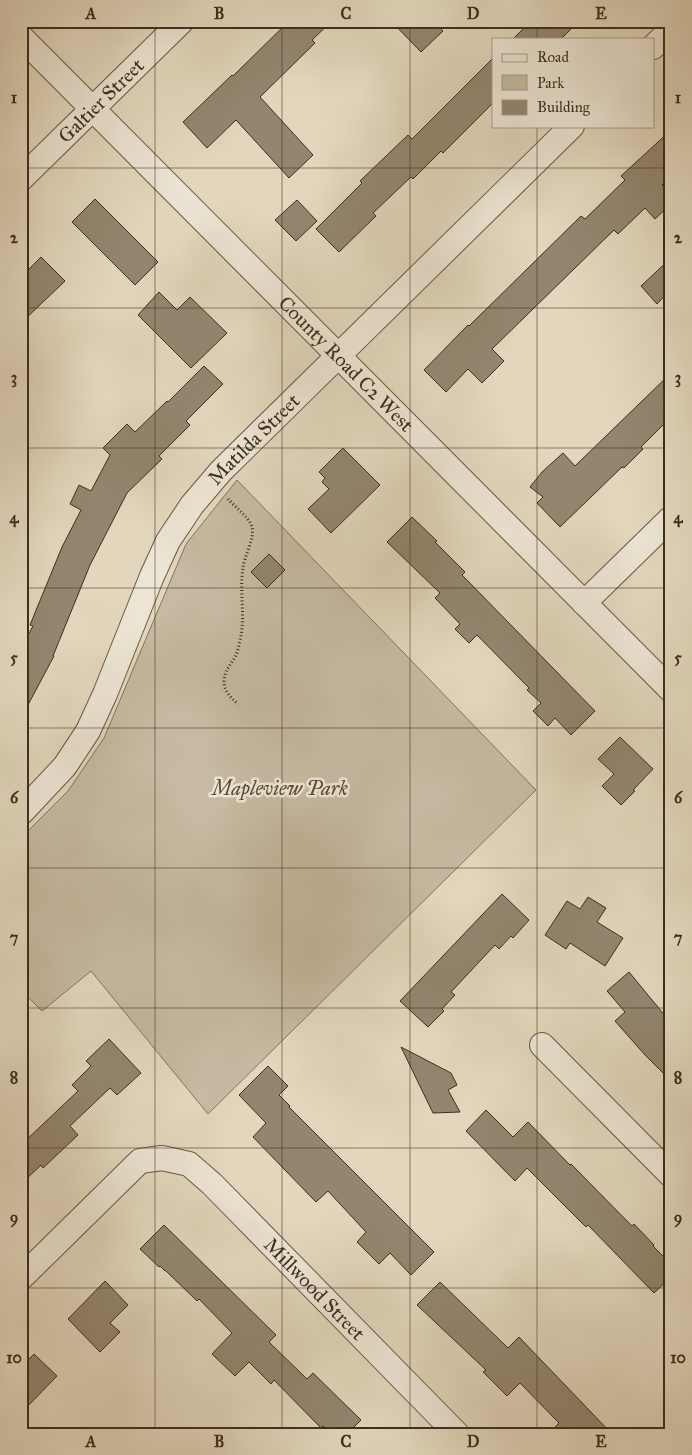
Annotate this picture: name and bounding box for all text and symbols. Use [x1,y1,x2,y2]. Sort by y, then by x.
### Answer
text: A [85,4,97,23]
text: B [214,4,224,23]
text: C [341,4,352,23]
text: D [467,4,480,23]
text: E [595,4,607,23]
legend [492,38,654,128]
text: Road [537,48,569,66]
street label: Galtier Street [53,53,149,148]
text: Park [537,74,564,92]
text: 1 [11,88,18,107]
text: 1 [675,88,682,107]
text: Building [537,98,591,116]
text: 2 [10,228,19,247]
text: 2 [674,228,683,247]
street label: County Road C2 West [274,291,419,437]
text: 3 [11,368,17,388]
text: 3 [675,368,681,388]
street label: Matilda Street [203,389,305,490]
text: 4 [10,508,20,528]
text: 4 [674,508,684,528]
text: 5 [10,648,18,667]
text: 5 [674,648,682,667]
park label: Mapleview Park [210,776,348,801]
text: 6 [10,788,19,807]
text: 6 [674,788,683,807]
text: 7 [10,928,19,947]
text: 7 [674,928,683,947]
text: 8 [10,1068,18,1087]
text: 8 [674,1068,682,1087]
text: 9 [10,1208,18,1228]
text: 9 [674,1208,682,1228]
street label: Millwood Street [259,1232,370,1345]
text: 10 [6,1348,22,1367]
text: 10 [670,1348,686,1367]
text: A [85,1432,97,1451]
text: B [214,1432,224,1451]
text: C [341,1432,352,1451]
text: D [467,1432,480,1451]
text: E [595,1432,607,1451]

